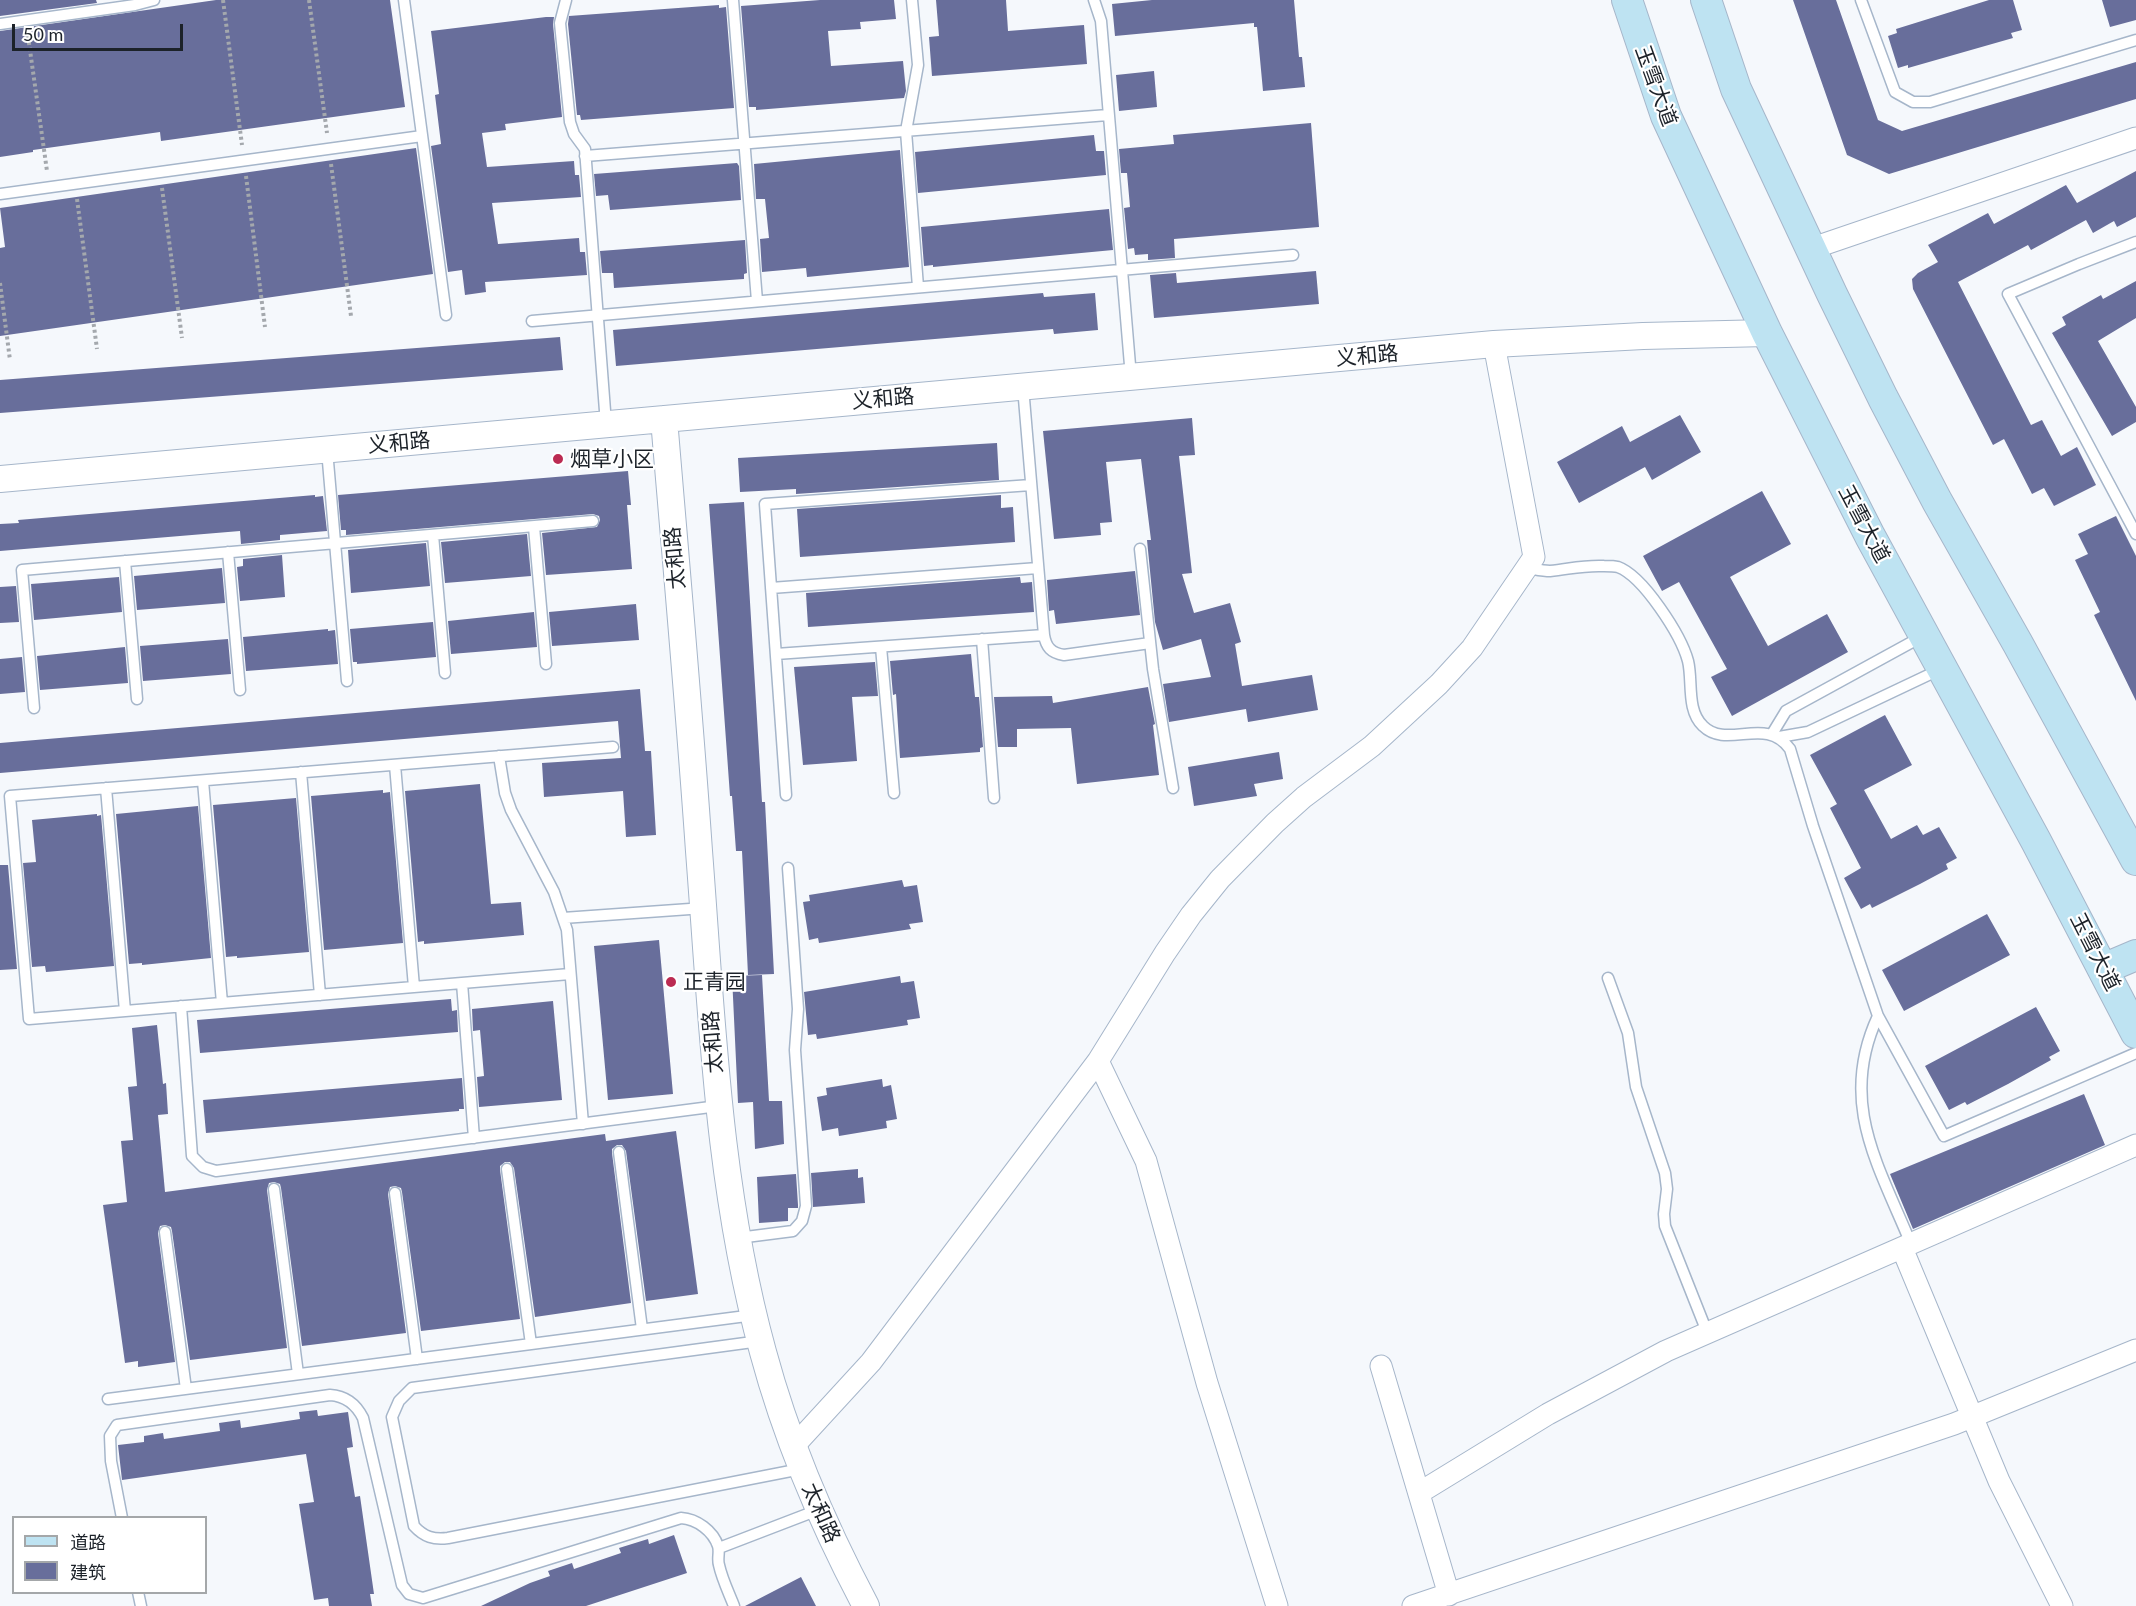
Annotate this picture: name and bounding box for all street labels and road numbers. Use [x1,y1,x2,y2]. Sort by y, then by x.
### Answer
street label: 玉雪大道 [1630,42,1682,130]
street label: 义和路 [1335,341,1399,371]
street label: 义和路 [851,384,915,414]
street label: 义和路 [367,428,431,458]
street label: 玉雪大道 [1833,481,1895,567]
street label: 太和路 [660,526,690,590]
street label: 玉雪大道 [2065,909,2125,995]
street label: 太和路 [698,1010,728,1074]
street label: 太和路 [797,1479,845,1547]

